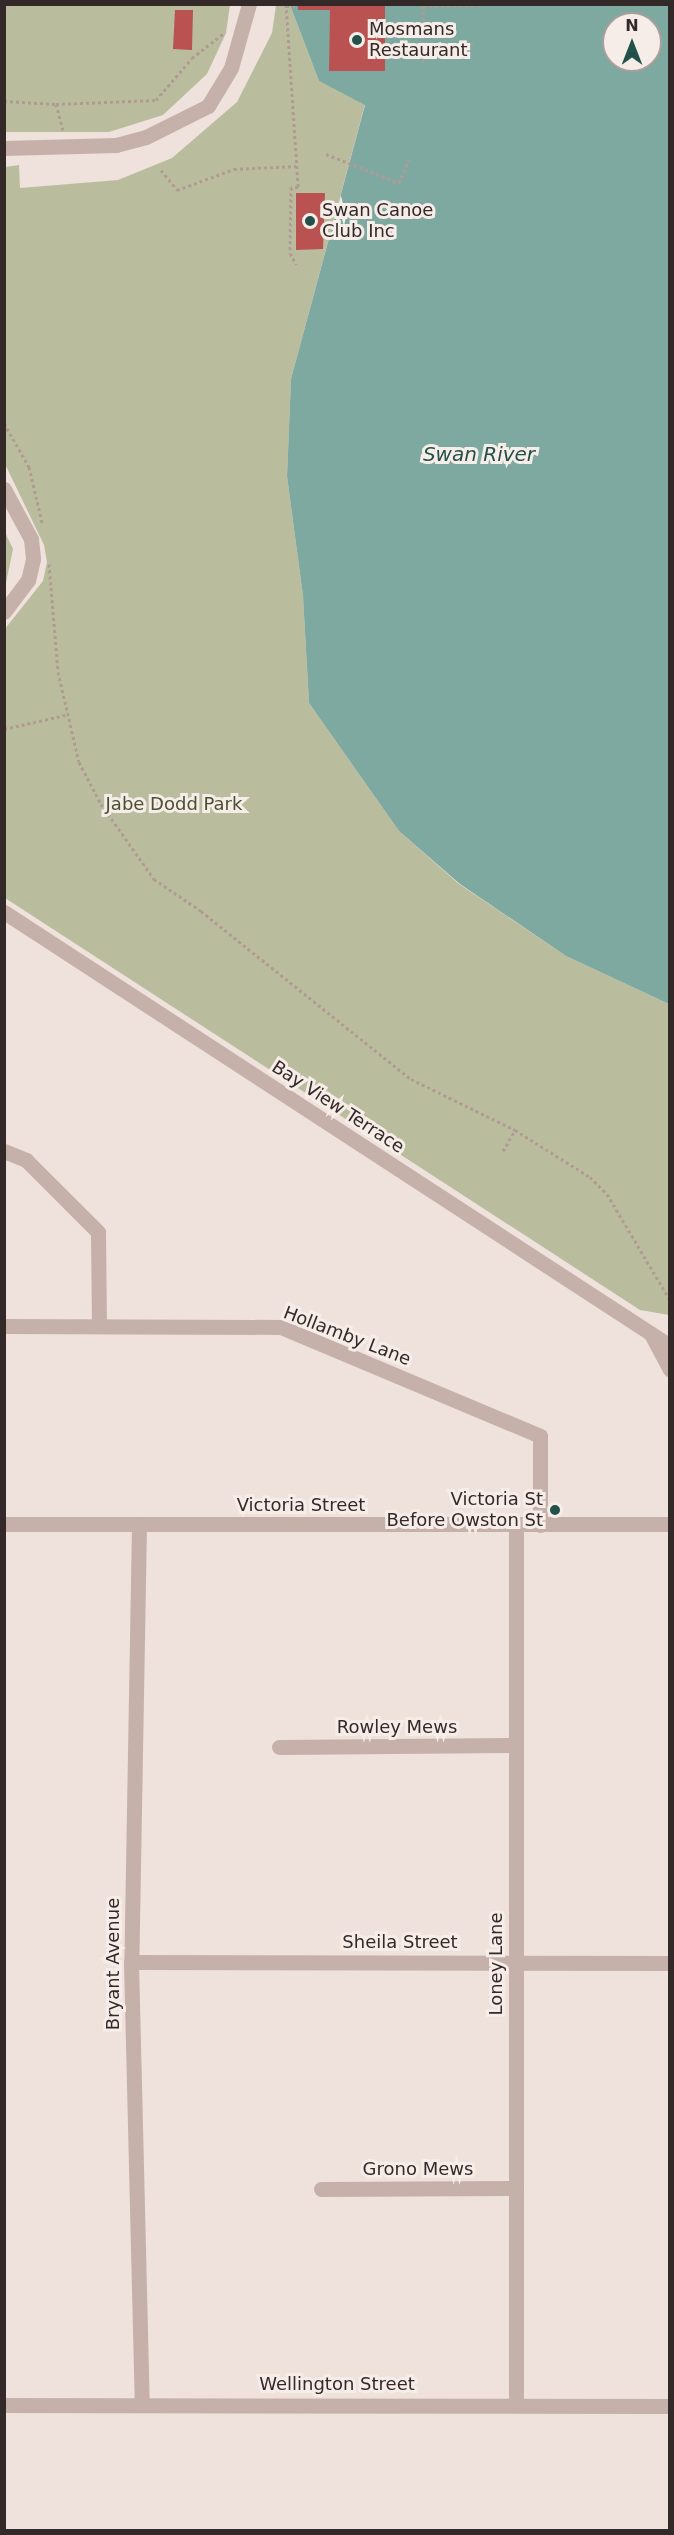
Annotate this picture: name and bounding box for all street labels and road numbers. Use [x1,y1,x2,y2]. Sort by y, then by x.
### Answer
street label: Bay View Terrace [268,1056,408,1158]
street label: Hollamby Lane [280,1302,414,1370]
street label: Victoria Street [237,1494,365,1516]
street label: Rowley Mews [337,1716,457,1738]
street label: Bryant Avenue [102,1898,124,2030]
street label: Loney Lane [485,1912,507,2016]
street label: Sheila Street [342,1931,458,1953]
street label: Grono Mews [363,2158,473,2180]
street label: Wellington Street [259,2373,415,2395]

